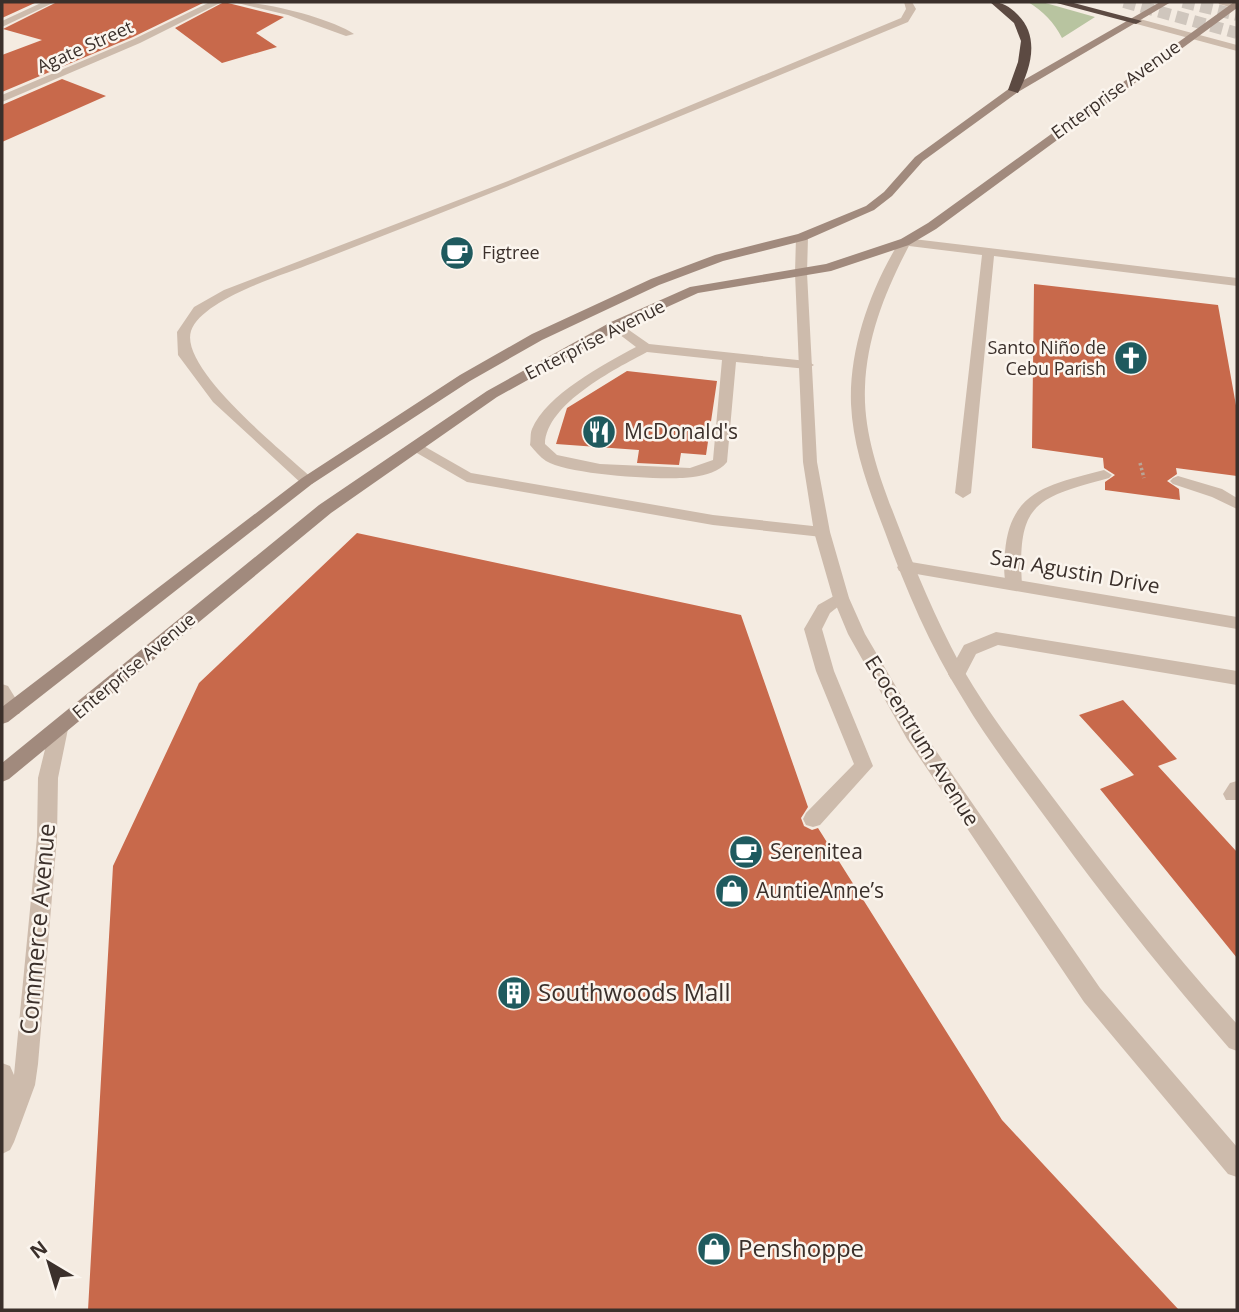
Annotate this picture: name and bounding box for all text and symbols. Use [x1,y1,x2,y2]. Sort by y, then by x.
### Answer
street label: Agate Street [33,14,136,78]
street label: Enterprise Avenue [1046,34,1185,144]
cafe icon: Figtree [438,234,476,272]
place label: Figtree [482,240,540,264]
street label: Enterprise Avenue [521,293,669,385]
place label: Santo Niño de Cebu Parish [987,335,1106,380]
church icon: Santo Niño de Cebu Parish [1112,339,1150,377]
restaurant icon: McDonald's [580,413,618,451]
place label: McDonald's [624,417,738,445]
street label: San Agustin Drive [988,542,1162,600]
street label: Enterprise Avenue [67,607,200,724]
street label: Ecocentrum Avenue [859,650,987,831]
street label: Commerce Avenue [11,822,62,1036]
cafe icon: Serenitea [727,833,765,871]
place label: Serenitea [770,837,863,865]
shop icon: AuntieAnne’s [713,872,751,910]
place label: AuntieAnne’s [756,876,884,904]
building icon: Southwoods Mall [495,974,533,1012]
place label: Southwoods Mall [538,975,730,1008]
north arrow [14,1228,84,1298]
shop icon: Penshoppe [695,1230,733,1268]
place label: Penshoppe [738,1231,864,1264]
text: N [24,1235,53,1265]

